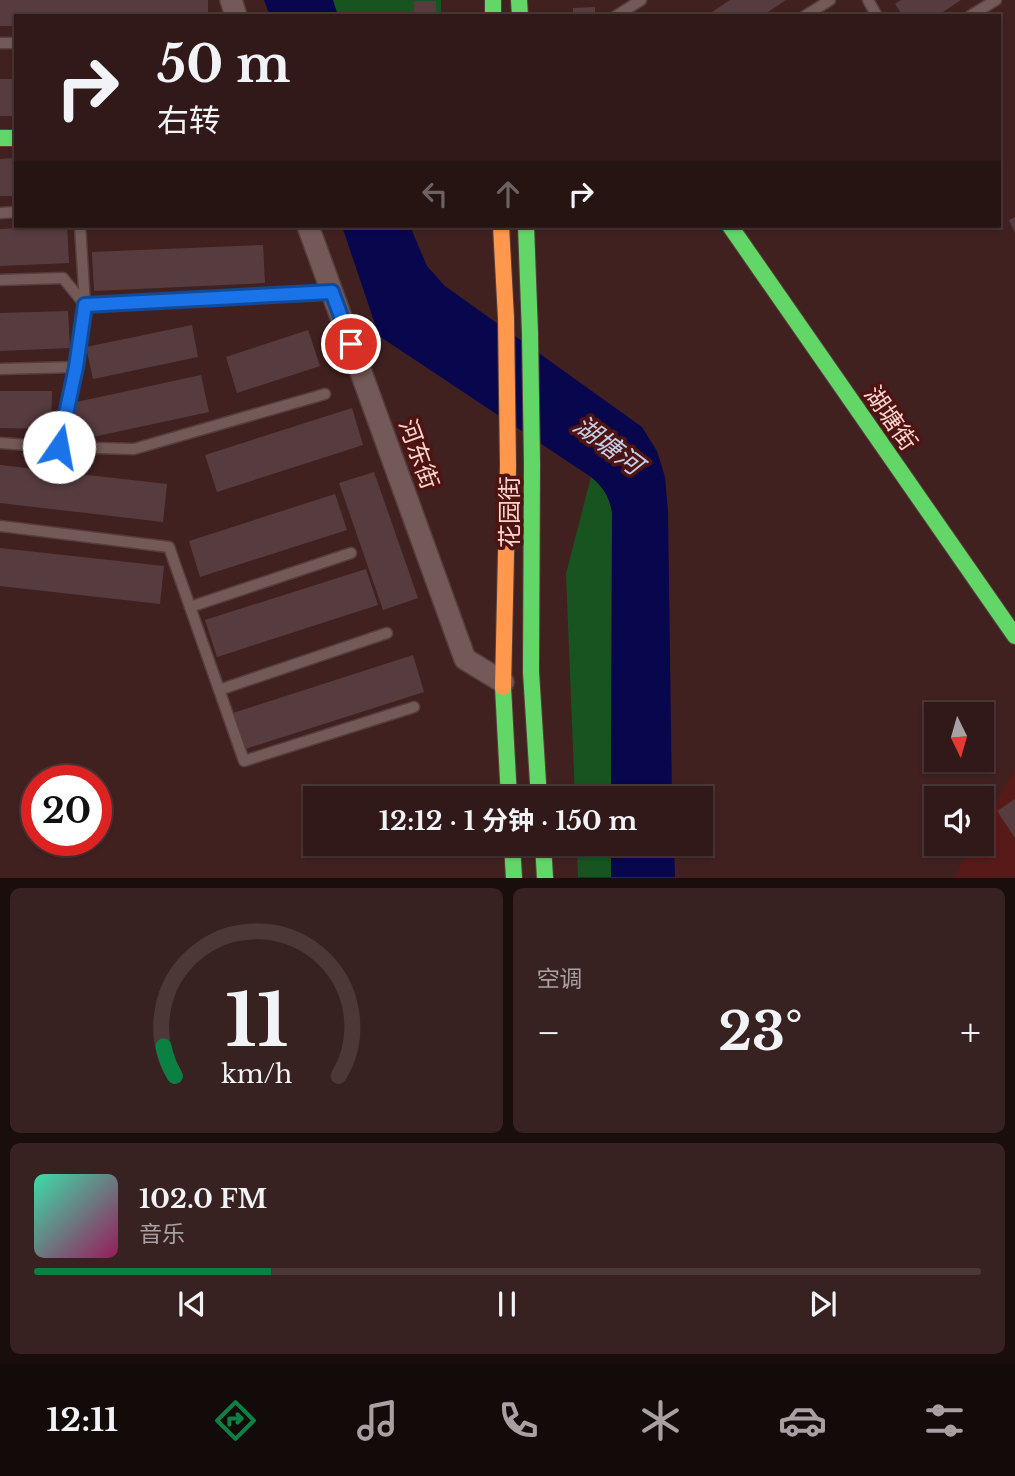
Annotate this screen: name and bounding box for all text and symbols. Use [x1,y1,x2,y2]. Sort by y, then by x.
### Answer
text: 50 m [157,34,290,95]
icon: right [42,42,133,133]
text: 右转 [157,101,221,141]
icon: left [416,175,454,213]
icon: ahead [489,175,527,213]
icon: right [562,175,600,213]
pin [321,314,381,374]
icon: arrive [332,325,370,363]
street label: 湖塘街 [858,380,924,456]
water label: 湖塘河 [567,409,653,484]
position arrow [22,410,96,484]
street label: 河东街 [393,415,445,493]
street label: 花园街 [495,476,524,548]
north arrow [924,702,994,772]
map controls [924,702,994,856]
speed limit sign: 20 [21,765,112,856]
button: sound [924,786,994,856]
text: 12:12 · 1 分钟 · 150 m [379,805,637,837]
text: 空调 [537,965,583,993]
text: 11 [225,976,288,1067]
text: 23° [718,1000,803,1064]
text: − [537,1009,561,1056]
text: + [960,1009,981,1056]
text: km/h [221,1059,292,1090]
text: 102.0 FM [139,1183,267,1215]
text: 音乐 [139,1220,185,1248]
icon: previous [173,1285,211,1323]
icon: pause [488,1285,526,1323]
icon: next [804,1285,842,1323]
icon: directions [211,1396,260,1445]
icon: music [353,1396,402,1445]
icon: phone [494,1396,543,1445]
icon: climate [636,1396,685,1445]
icon: car [778,1396,827,1445]
icon: filters [920,1396,969,1445]
text: 12:11 [46,1400,118,1440]

